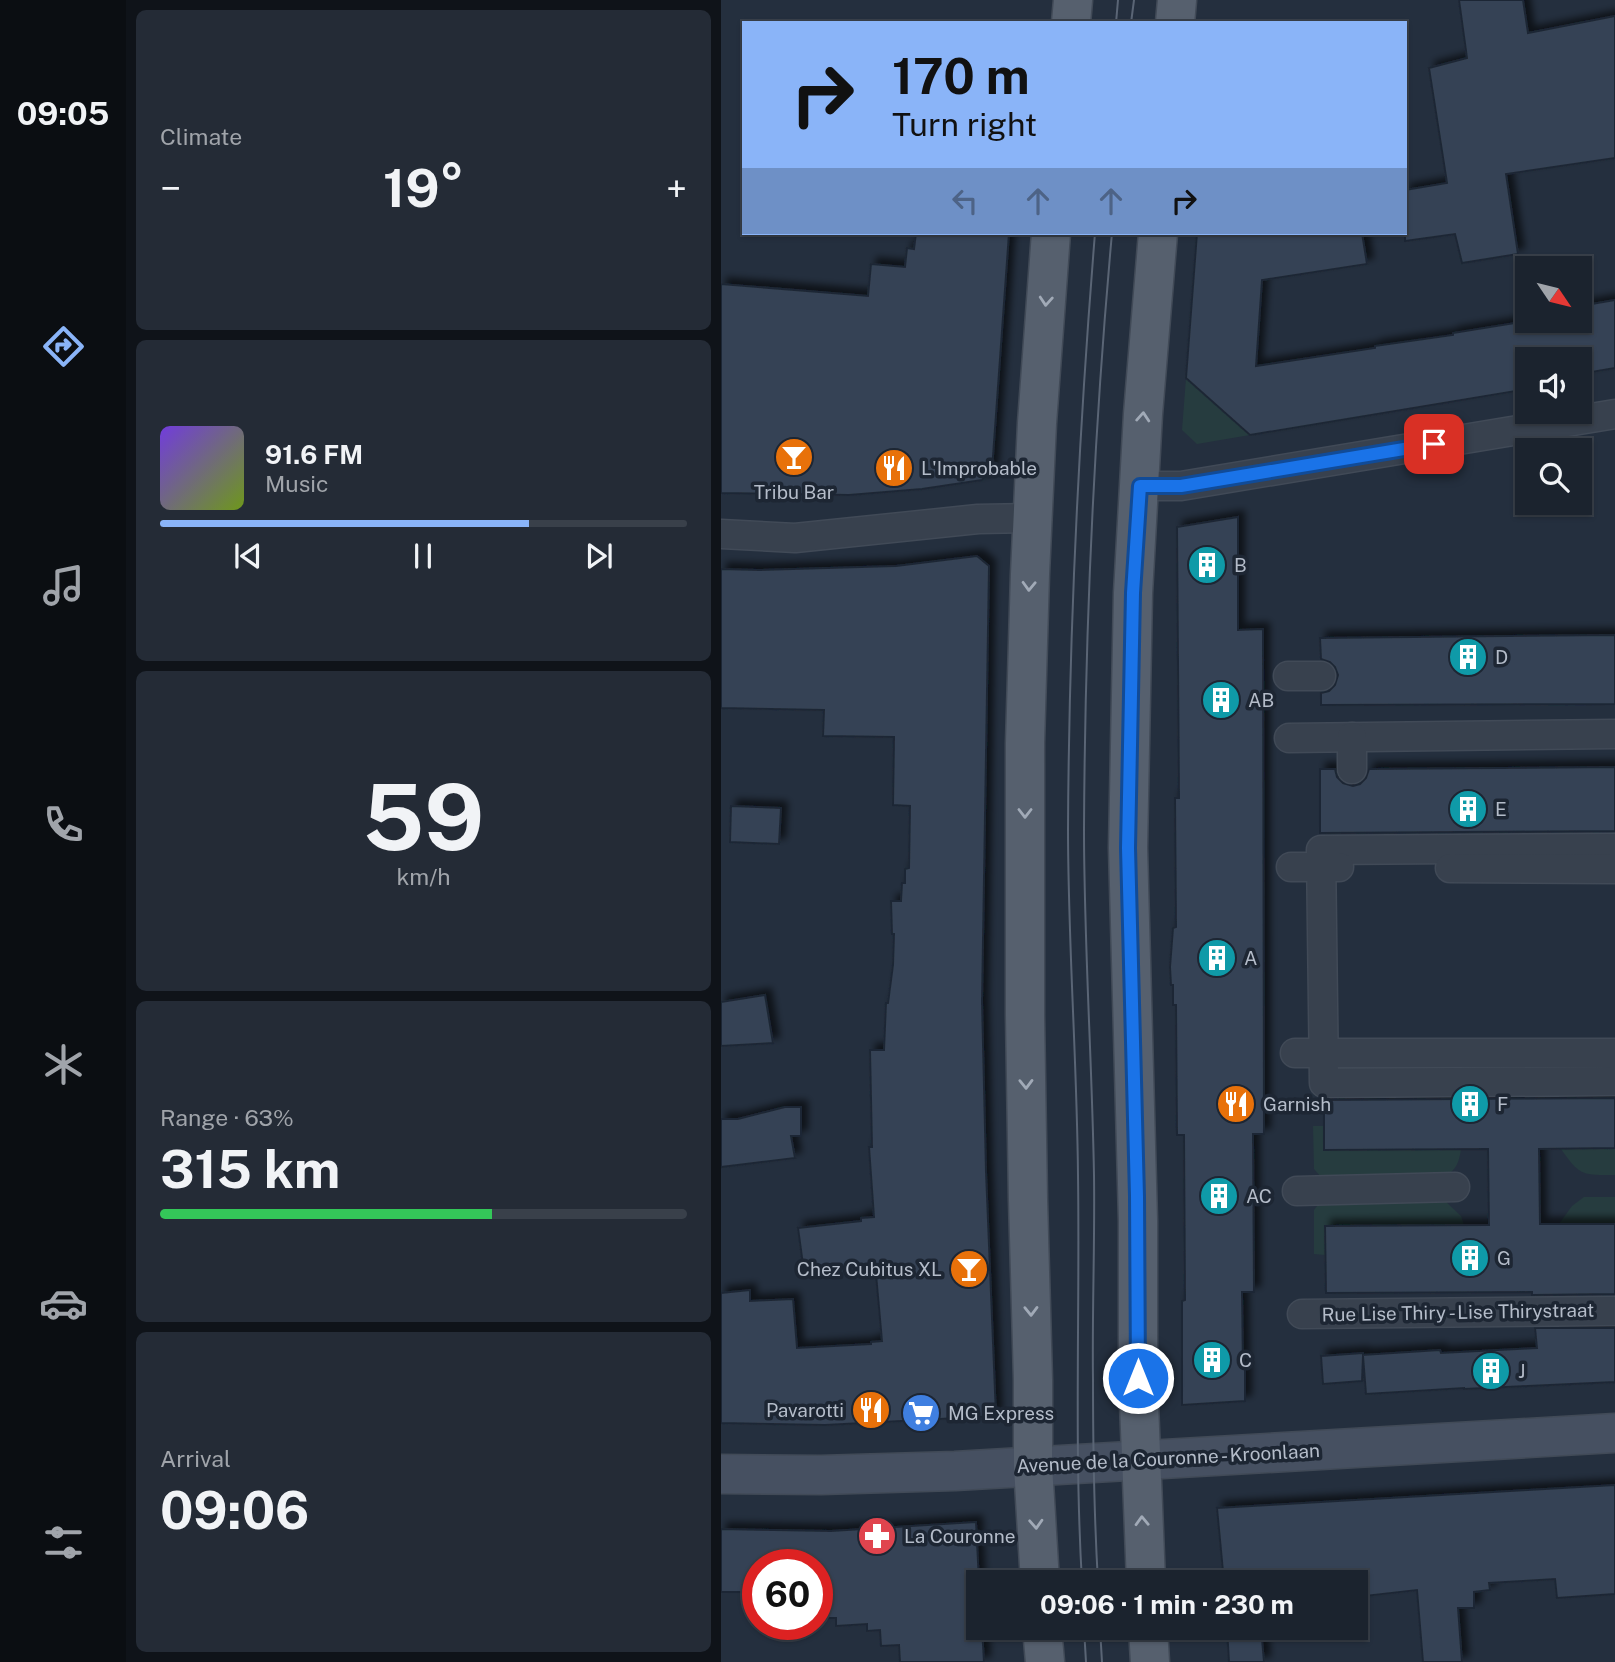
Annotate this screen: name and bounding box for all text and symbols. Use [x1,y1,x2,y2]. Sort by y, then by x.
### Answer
text: 170 m [892,47,1030,105]
icon: right [777,49,868,140]
text: 09:05 [17,95,109,132]
text: Turn right [892,106,1037,143]
text: Climate [160,123,242,150]
text: 19° [383,158,464,219]
text: − [160,166,181,211]
text: + [666,166,687,211]
icon: left [946,182,984,220]
icon: ahead [1019,182,1057,220]
icon: ahead [1092,182,1130,220]
icon: right [1165,182,1203,220]
north arrow [1515,256,1593,332]
map controls [1515,256,1592,515]
one-way arrow [1039,296,1054,307]
icon: directions [39,322,88,371]
button: sound [1515,347,1592,424]
one-way arrow [1135,412,1150,423]
pin [1404,414,1464,474]
icon: arrive [1415,425,1453,463]
bar icon: Tribu Bar [773,436,815,478]
button: search [1515,438,1592,515]
text: 91.6 FM [265,439,363,470]
restaurant icon: L'Improbable [873,447,915,489]
place label: L'Improbable [921,457,1037,479]
text: Music [265,470,329,497]
place label: Tribu Bar [754,481,834,503]
icon: previous [229,537,267,575]
icon: pause [404,537,442,575]
icon: next [580,537,618,575]
building icon: B [1186,544,1228,586]
place label: B [1234,554,1247,576]
icon: music [39,561,88,610]
one-way arrow [1022,580,1037,591]
building icon: D [1447,636,1489,678]
place label: D [1495,646,1508,668]
building icon: AB [1200,679,1242,721]
place label: AB [1248,689,1274,711]
text: 59 [363,764,484,870]
building icon: E [1447,788,1489,830]
place label: E [1495,798,1507,820]
icon: phone [39,800,88,849]
one-way arrow [1017,808,1033,819]
text: km/h [396,863,451,890]
building icon: A [1196,937,1238,979]
place label: A [1244,947,1258,969]
icon: climate [39,1040,88,1089]
one-way arrow [1018,1079,1034,1089]
restaurant icon: Garnish [1215,1083,1257,1125]
building icon: F [1449,1083,1491,1125]
place label: Garnish [1263,1093,1331,1115]
place label: F [1497,1093,1508,1115]
text: Range · 63% [160,1104,294,1131]
text: 315 km [160,1139,340,1200]
building icon: AC [1198,1175,1240,1217]
place label: AC [1246,1185,1272,1207]
building icon: G [1449,1237,1491,1279]
place label: G [1497,1247,1511,1269]
bar icon: Chez Cubitus XL [948,1248,990,1290]
place label: Chez Cubitus XL [797,1258,942,1280]
icon: car [39,1279,88,1328]
street label: Rue Lise Thiry - Lise Thirystraat [1322,1299,1594,1325]
one-way arrow [1023,1306,1038,1317]
building icon: C [1191,1339,1233,1381]
position arrow [1101,1341,1175,1415]
place label: C [1239,1349,1252,1371]
building icon: J [1470,1350,1512,1392]
place label: J [1518,1360,1525,1382]
restaurant icon: Pavarotti [850,1389,892,1431]
supermarket icon: MG Express [900,1392,942,1434]
place label: Pavarotti [766,1399,844,1421]
place label: MG Express [948,1402,1054,1424]
street label: Avenue de la Couronne - Kroonlaan [1016,1439,1320,1477]
text: Arrival [160,1445,231,1472]
text: 09:06 [160,1480,309,1541]
pharmacy icon: La Couronne [856,1515,898,1557]
one-way arrow [1135,1516,1150,1527]
icon: filters [39,1518,88,1567]
one-way arrow [1029,1519,1044,1530]
place label: La Couronne [904,1525,1015,1547]
speed limit sign: 60 [742,1549,833,1640]
text: 09:06 · 1 min · 230 m [1040,1589,1294,1620]

